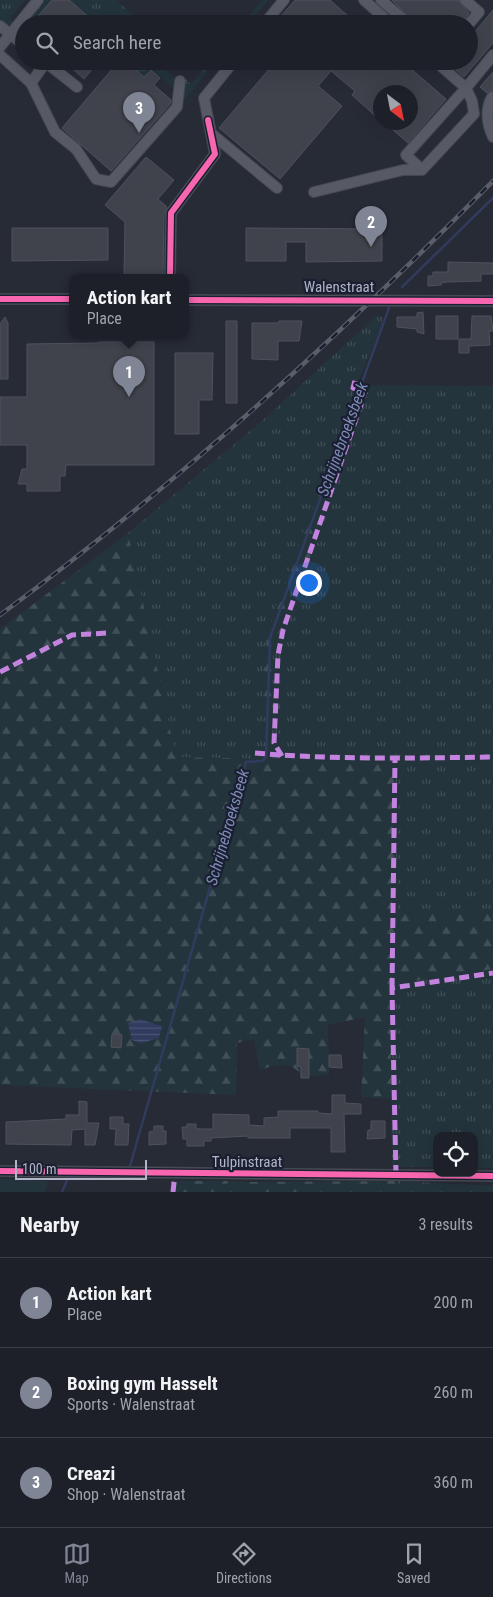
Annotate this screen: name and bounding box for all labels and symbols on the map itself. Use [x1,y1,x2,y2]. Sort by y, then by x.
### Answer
north arrow [373,85,418,130]
pin: 3 [123,92,155,133]
pin: 2 [355,206,387,247]
street label: Walenstraat [304,278,374,296]
pin: 1 [113,356,145,397]
water label: Schrijnebroeksbeek [313,379,372,499]
your location [296,570,322,596]
water label: Schrijnebroeksbeek [202,766,253,887]
street label: Tulpinstraat [212,1153,282,1171]
scale bar [15,1157,148,1180]

